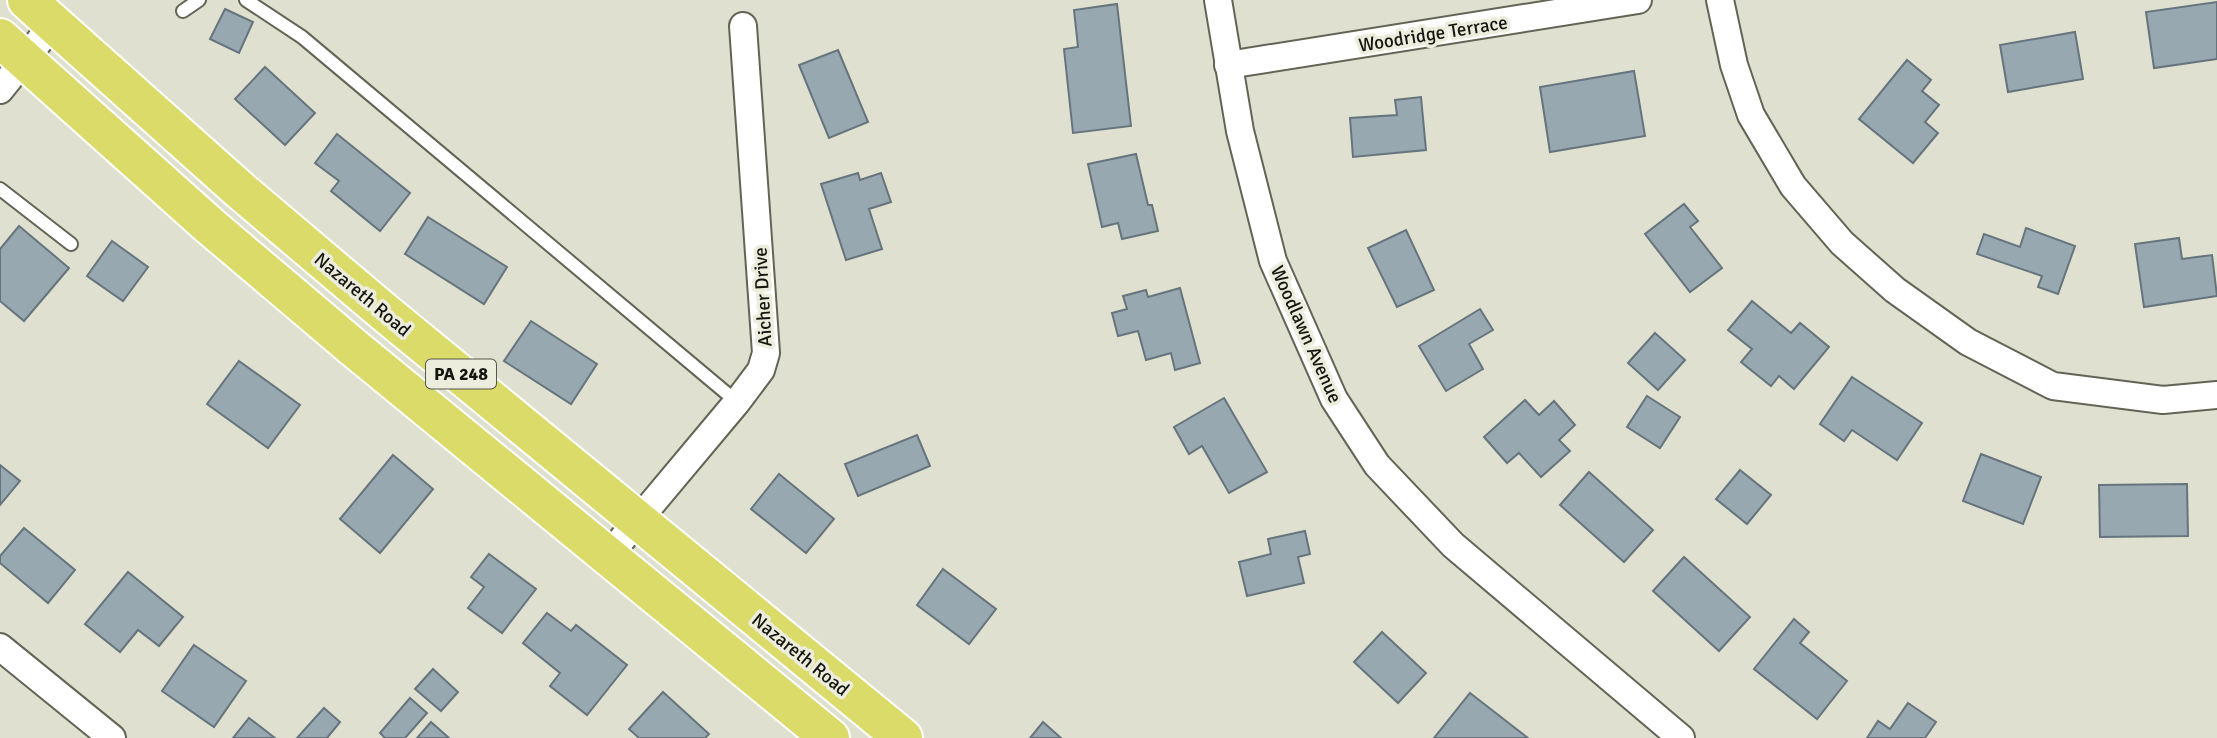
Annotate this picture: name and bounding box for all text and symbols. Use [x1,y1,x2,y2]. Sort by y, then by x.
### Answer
street label: Woodridge Terrace [1357,10,1509,58]
street label: Nazareth Road [309,247,416,342]
street label: Aicher Drive [748,247,778,347]
street label: Woodlawn Avenue [1265,262,1347,407]
road number: PA 248 [426,360,496,388]
street label: Nazareth Road [747,608,854,701]

